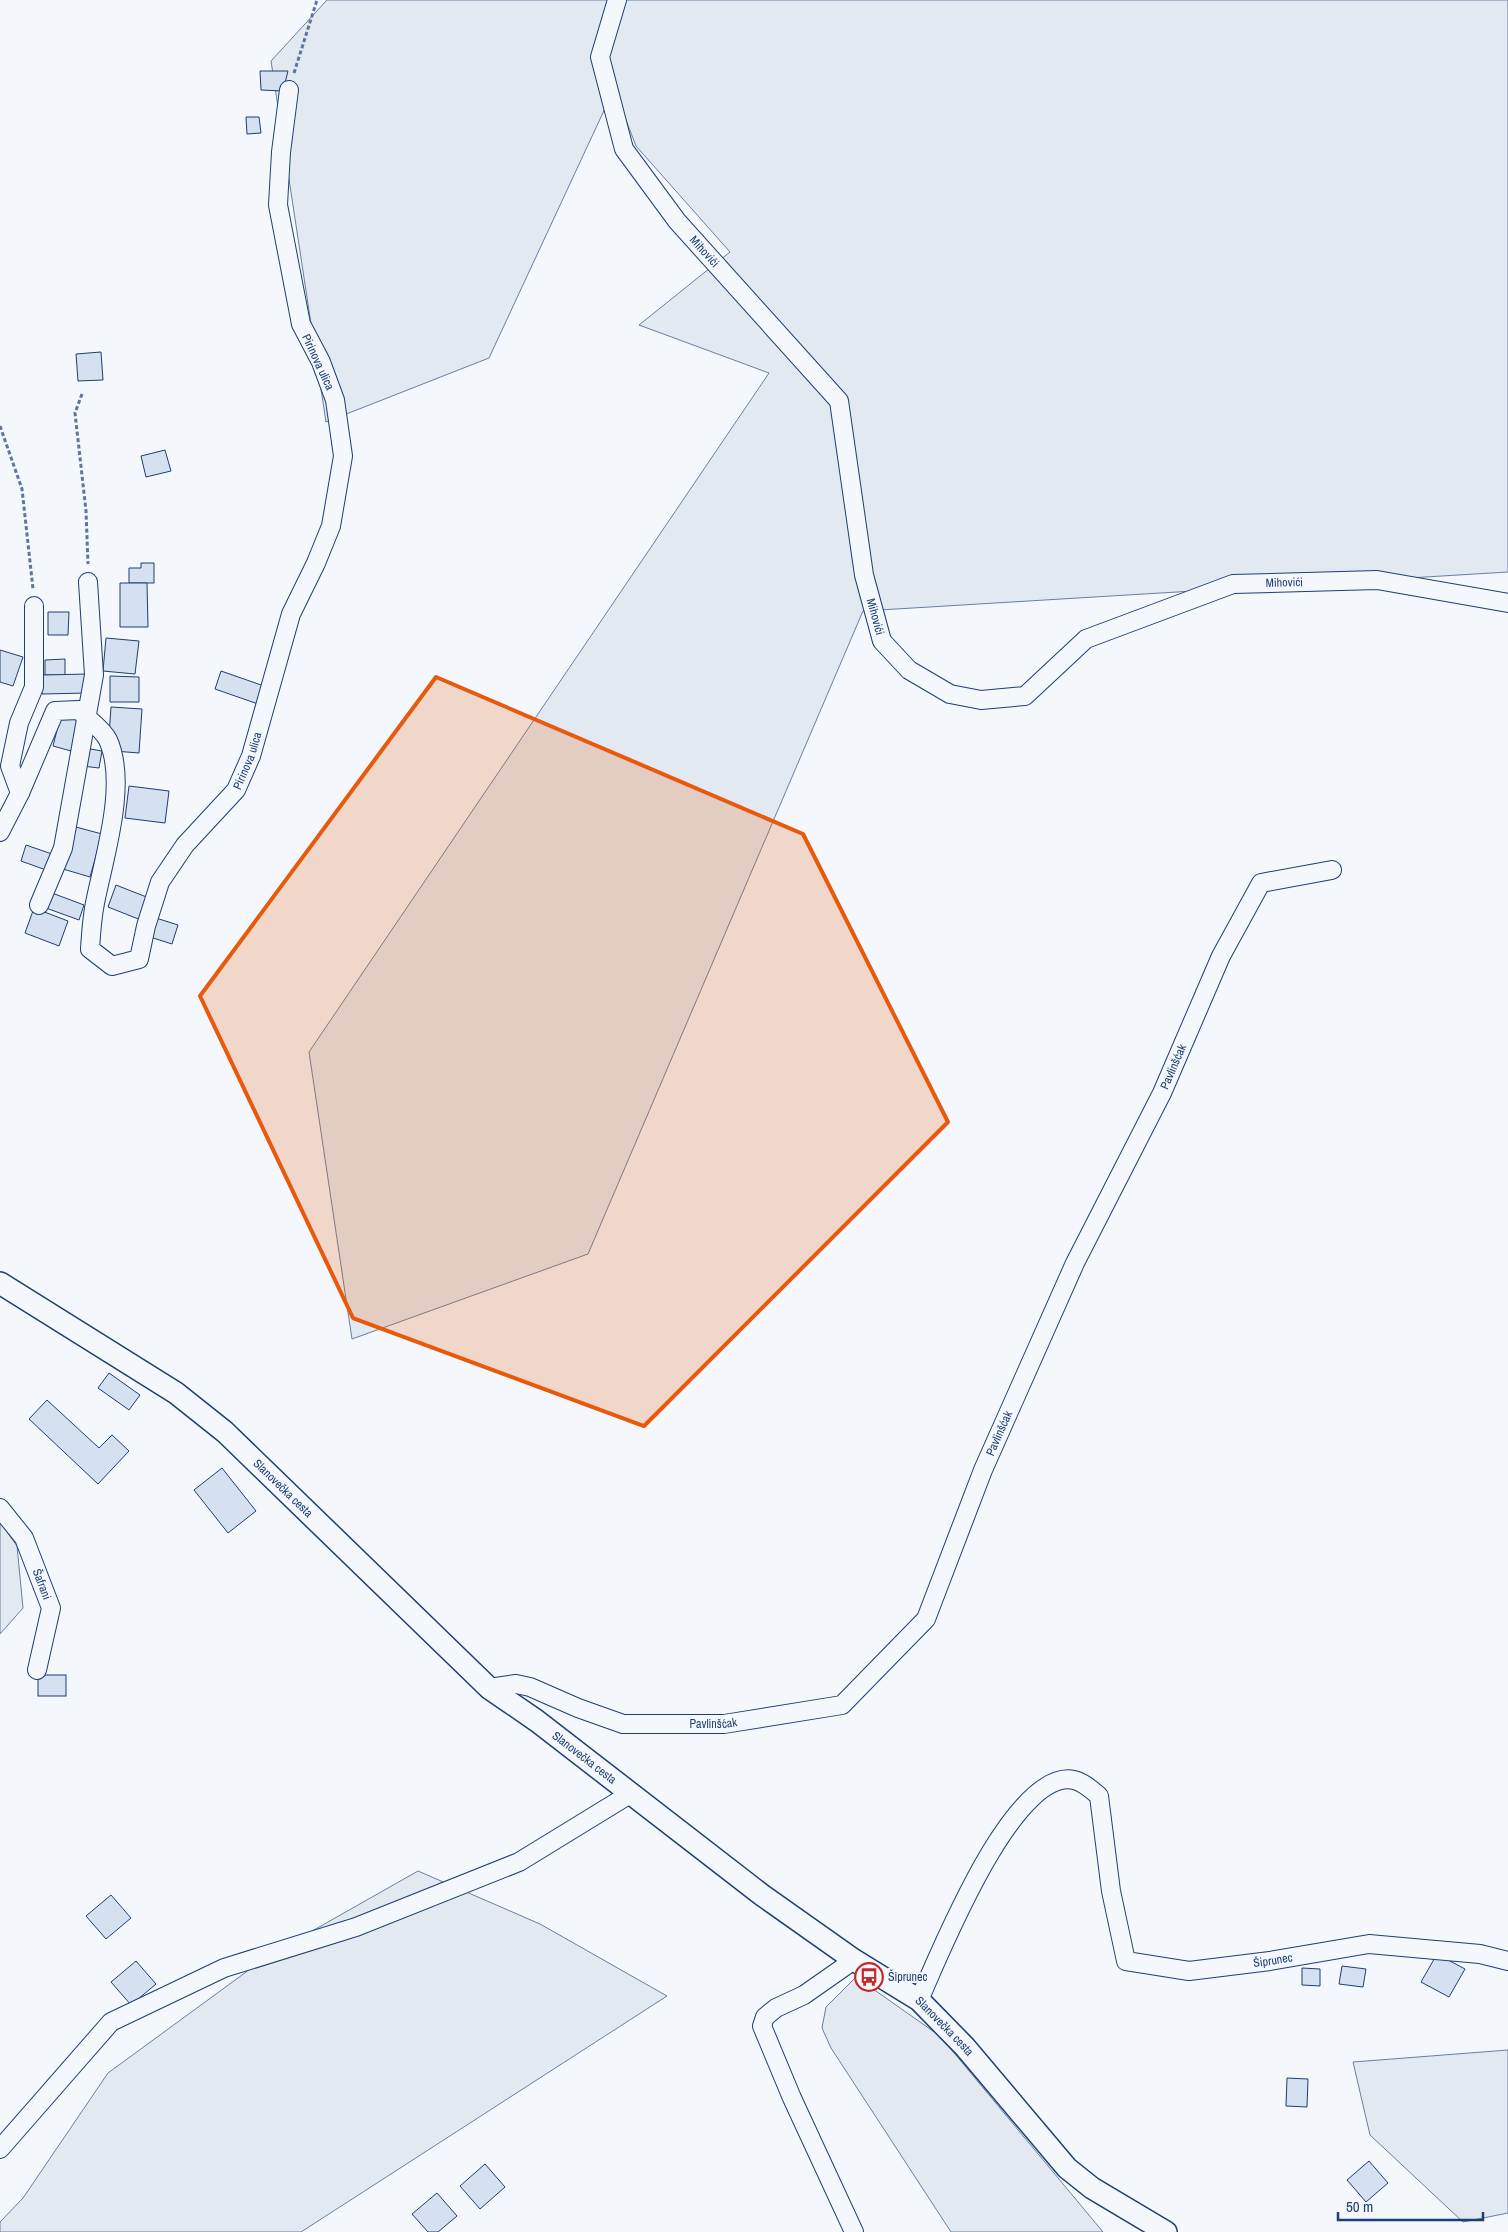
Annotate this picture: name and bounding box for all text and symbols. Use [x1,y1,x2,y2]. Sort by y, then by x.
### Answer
street label: Mihovići [686,232,723,271]
street label: Pirinova ulica [298,331,338,393]
street label: Mihovići [1265,574,1303,591]
street label: Mihovići [863,596,888,637]
street label: Pirinova ulica [229,730,265,792]
street label: Pavlinšćak [1156,1042,1190,1092]
street label: Pavlinšćak [982,1408,1016,1459]
street label: Slanovečka cesta [250,1456,317,1521]
street label: Šafrani [29,1567,55,1602]
street label: Pavlinšćak [689,1714,738,1732]
street label: Slanovečka cesta [549,1728,620,1788]
street label: Šiprunec [1252,1949,1294,1971]
bus stop icon: Šiprunec [854,1962,884,1992]
place label: Šiprunec [888,1969,927,1985]
street label: Slanovečka cesta [912,1993,977,2060]
scale bar [1338,2190,1483,2222]
text: 50 m [1346,2196,1373,2217]

